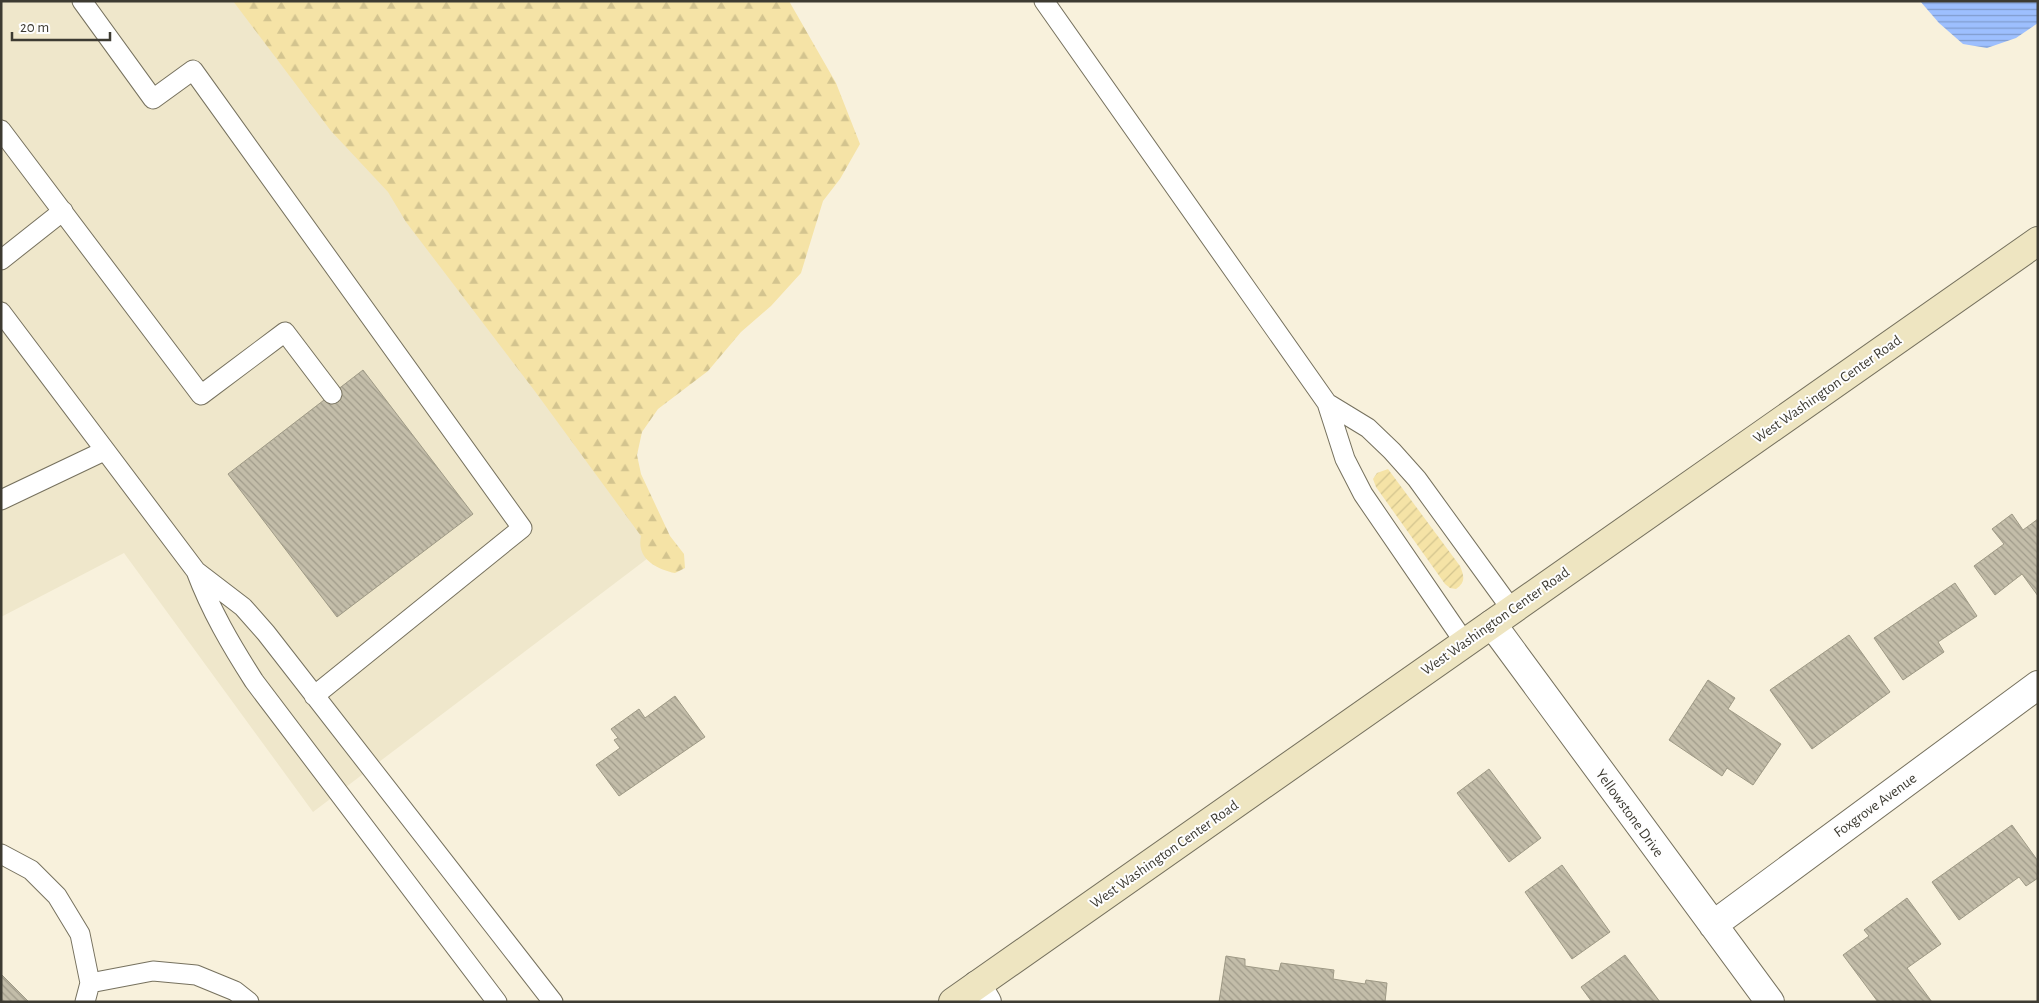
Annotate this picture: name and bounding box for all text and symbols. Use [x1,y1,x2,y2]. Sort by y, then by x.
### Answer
scale bar [12,10,110,42]
text: 20 m [20,20,49,35]
street label: West Washington Center Road [1751,332,1904,446]
street label: West Washington Center Road [1419,564,1572,678]
street label: Yellowstone Drive [1593,767,1666,860]
street label: Foxgrove Avenue [1831,771,1919,840]
street label: West Washington Center Road [1088,797,1241,911]

